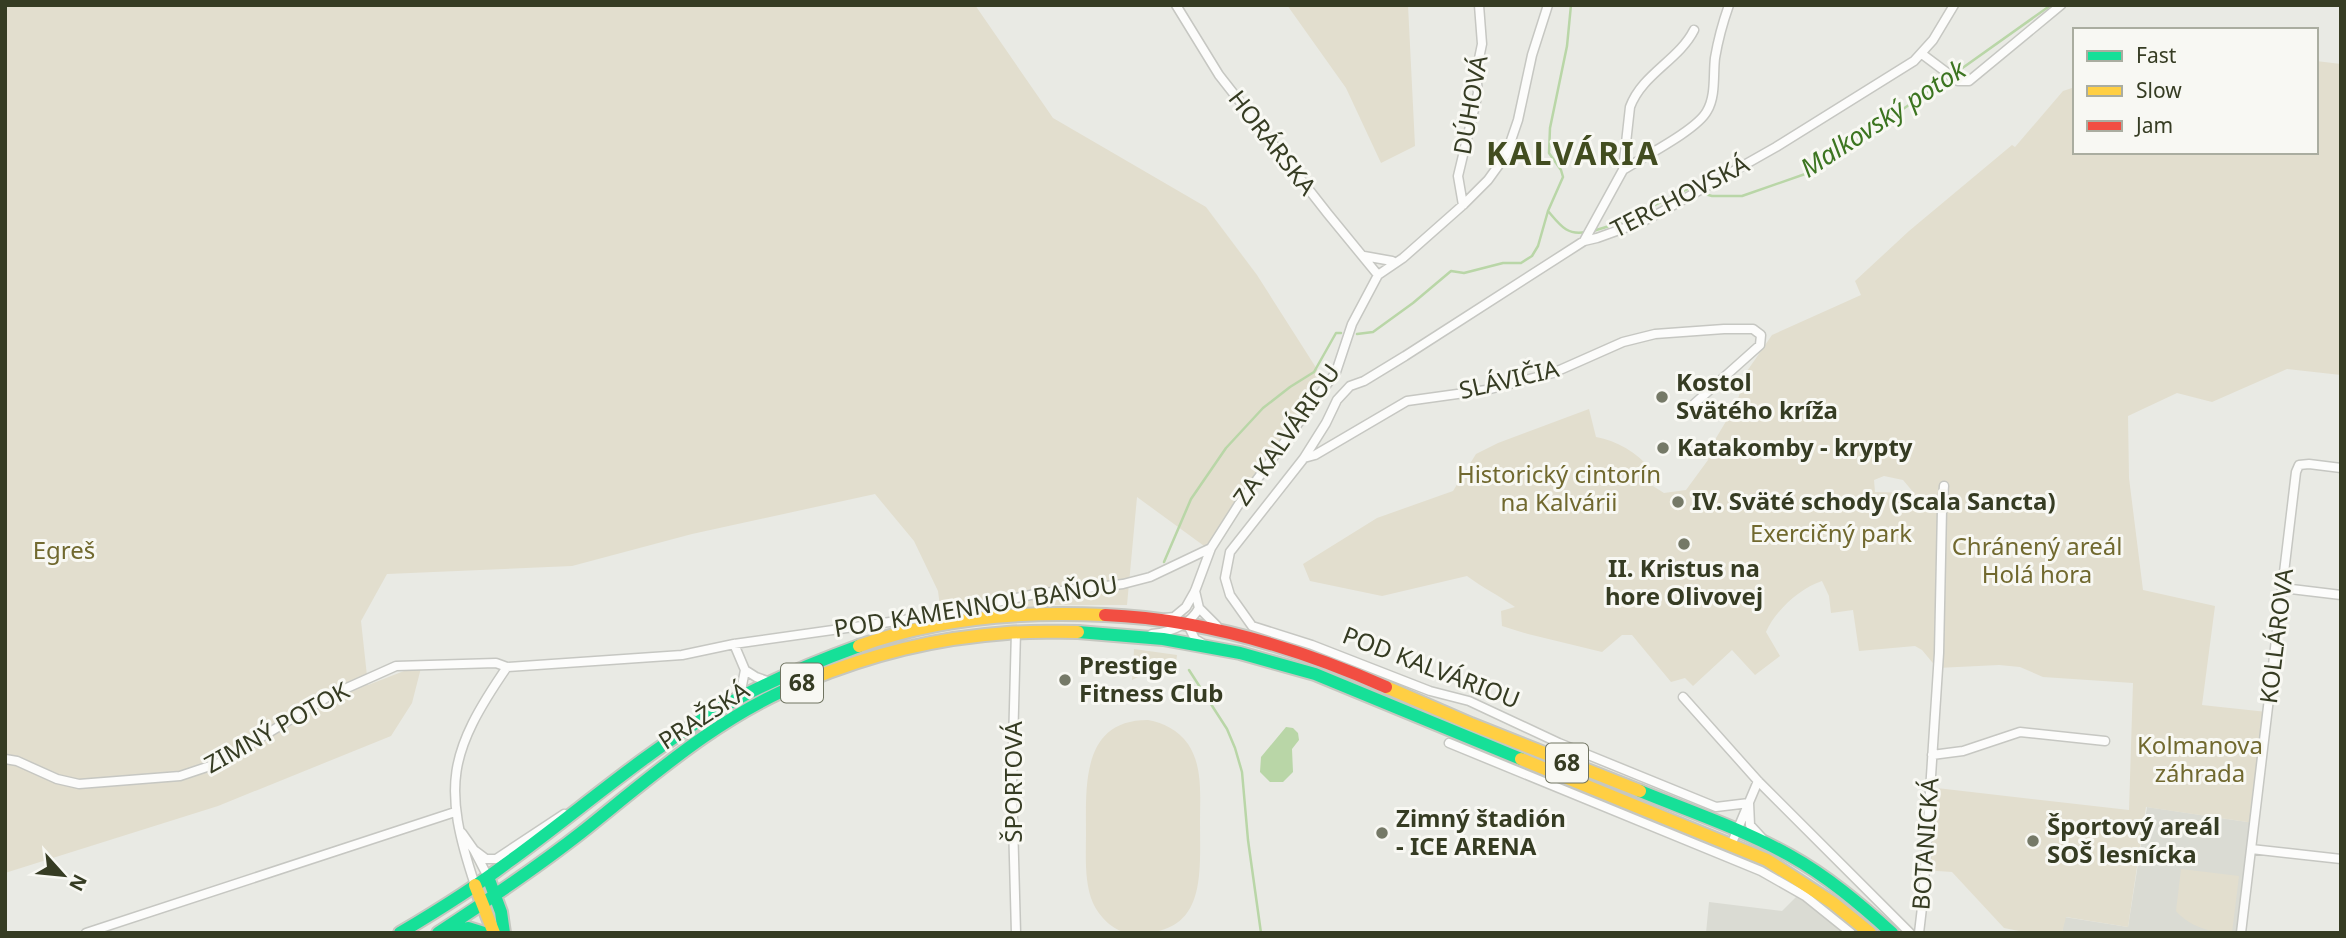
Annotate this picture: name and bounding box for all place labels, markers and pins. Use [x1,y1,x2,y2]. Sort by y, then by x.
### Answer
place label: Kostol Svätého kríža [1676,365,1838,426]
marker: Kostol Svätého kríža [1654,389,1670,405]
place label: Katakomby - krypty [1677,430,1913,463]
marker: Katakomby - krypty [1655,440,1671,456]
place label: IV. Sväté schody (Scala Sancta) [1692,484,2056,517]
marker: IV. Sväté schody (Scala Sancta) [1670,494,1686,510]
marker: II. Kristus na hore Olivovej [1676,536,1692,552]
place label: II. Kristus na hore Olivovej [1605,551,1763,612]
place label: Prestige Fitness Club [1079,648,1223,709]
marker: Prestige Fitness Club [1057,672,1073,688]
place label: Zimný štadión - ICE ARENA [1396,801,1566,862]
place label: Športový areál SOŠ lesnícka [2047,809,2220,870]
marker: Zimný štadión - ICE ARENA [1374,825,1390,841]
marker: Športový areál SOŠ lesnícka [2025,833,2041,849]

